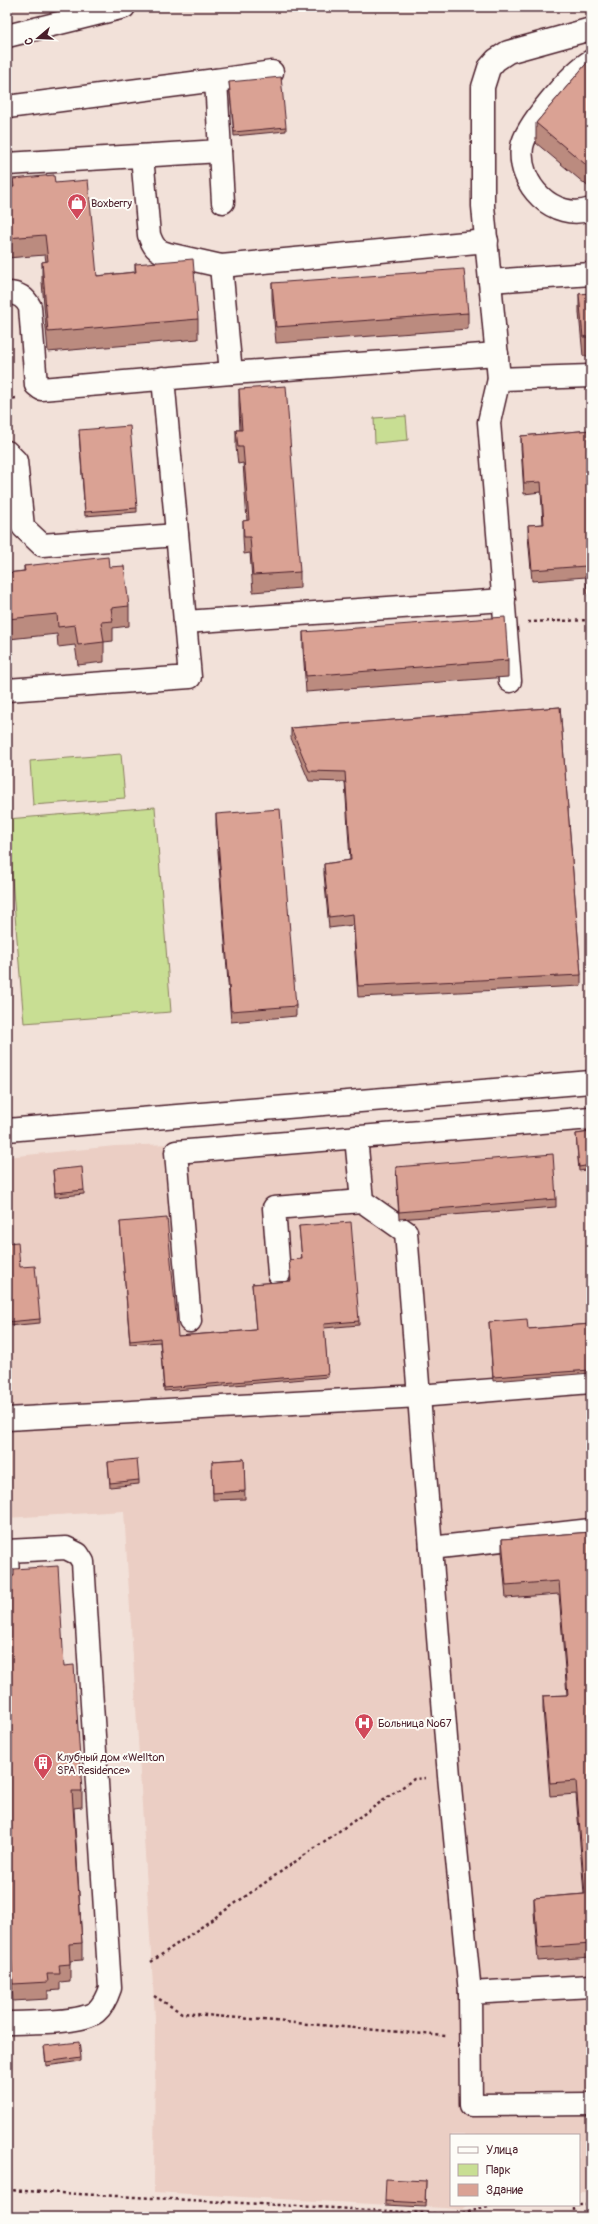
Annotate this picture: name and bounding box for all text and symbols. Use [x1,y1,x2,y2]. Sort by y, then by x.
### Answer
north arrow [18,18,58,58]
text: С [22,36,36,46]
shop icon: Boxberry [66,192,88,220]
place label: Boxberry [91,197,132,210]
hospital icon: Больница №67 [353,1712,375,1740]
place label: Больница №67 [378,1717,452,1730]
place label: Клубный дом «Wellton SPA Residence» [57,1751,164,1777]
building icon: Клубный дом «Wellton SPA Residence» [32,1752,54,1780]
legend [450,2134,580,2206]
text: Улица [486,2143,518,2158]
text: Парк [486,2163,511,2178]
text: Здание [486,2183,523,2198]

